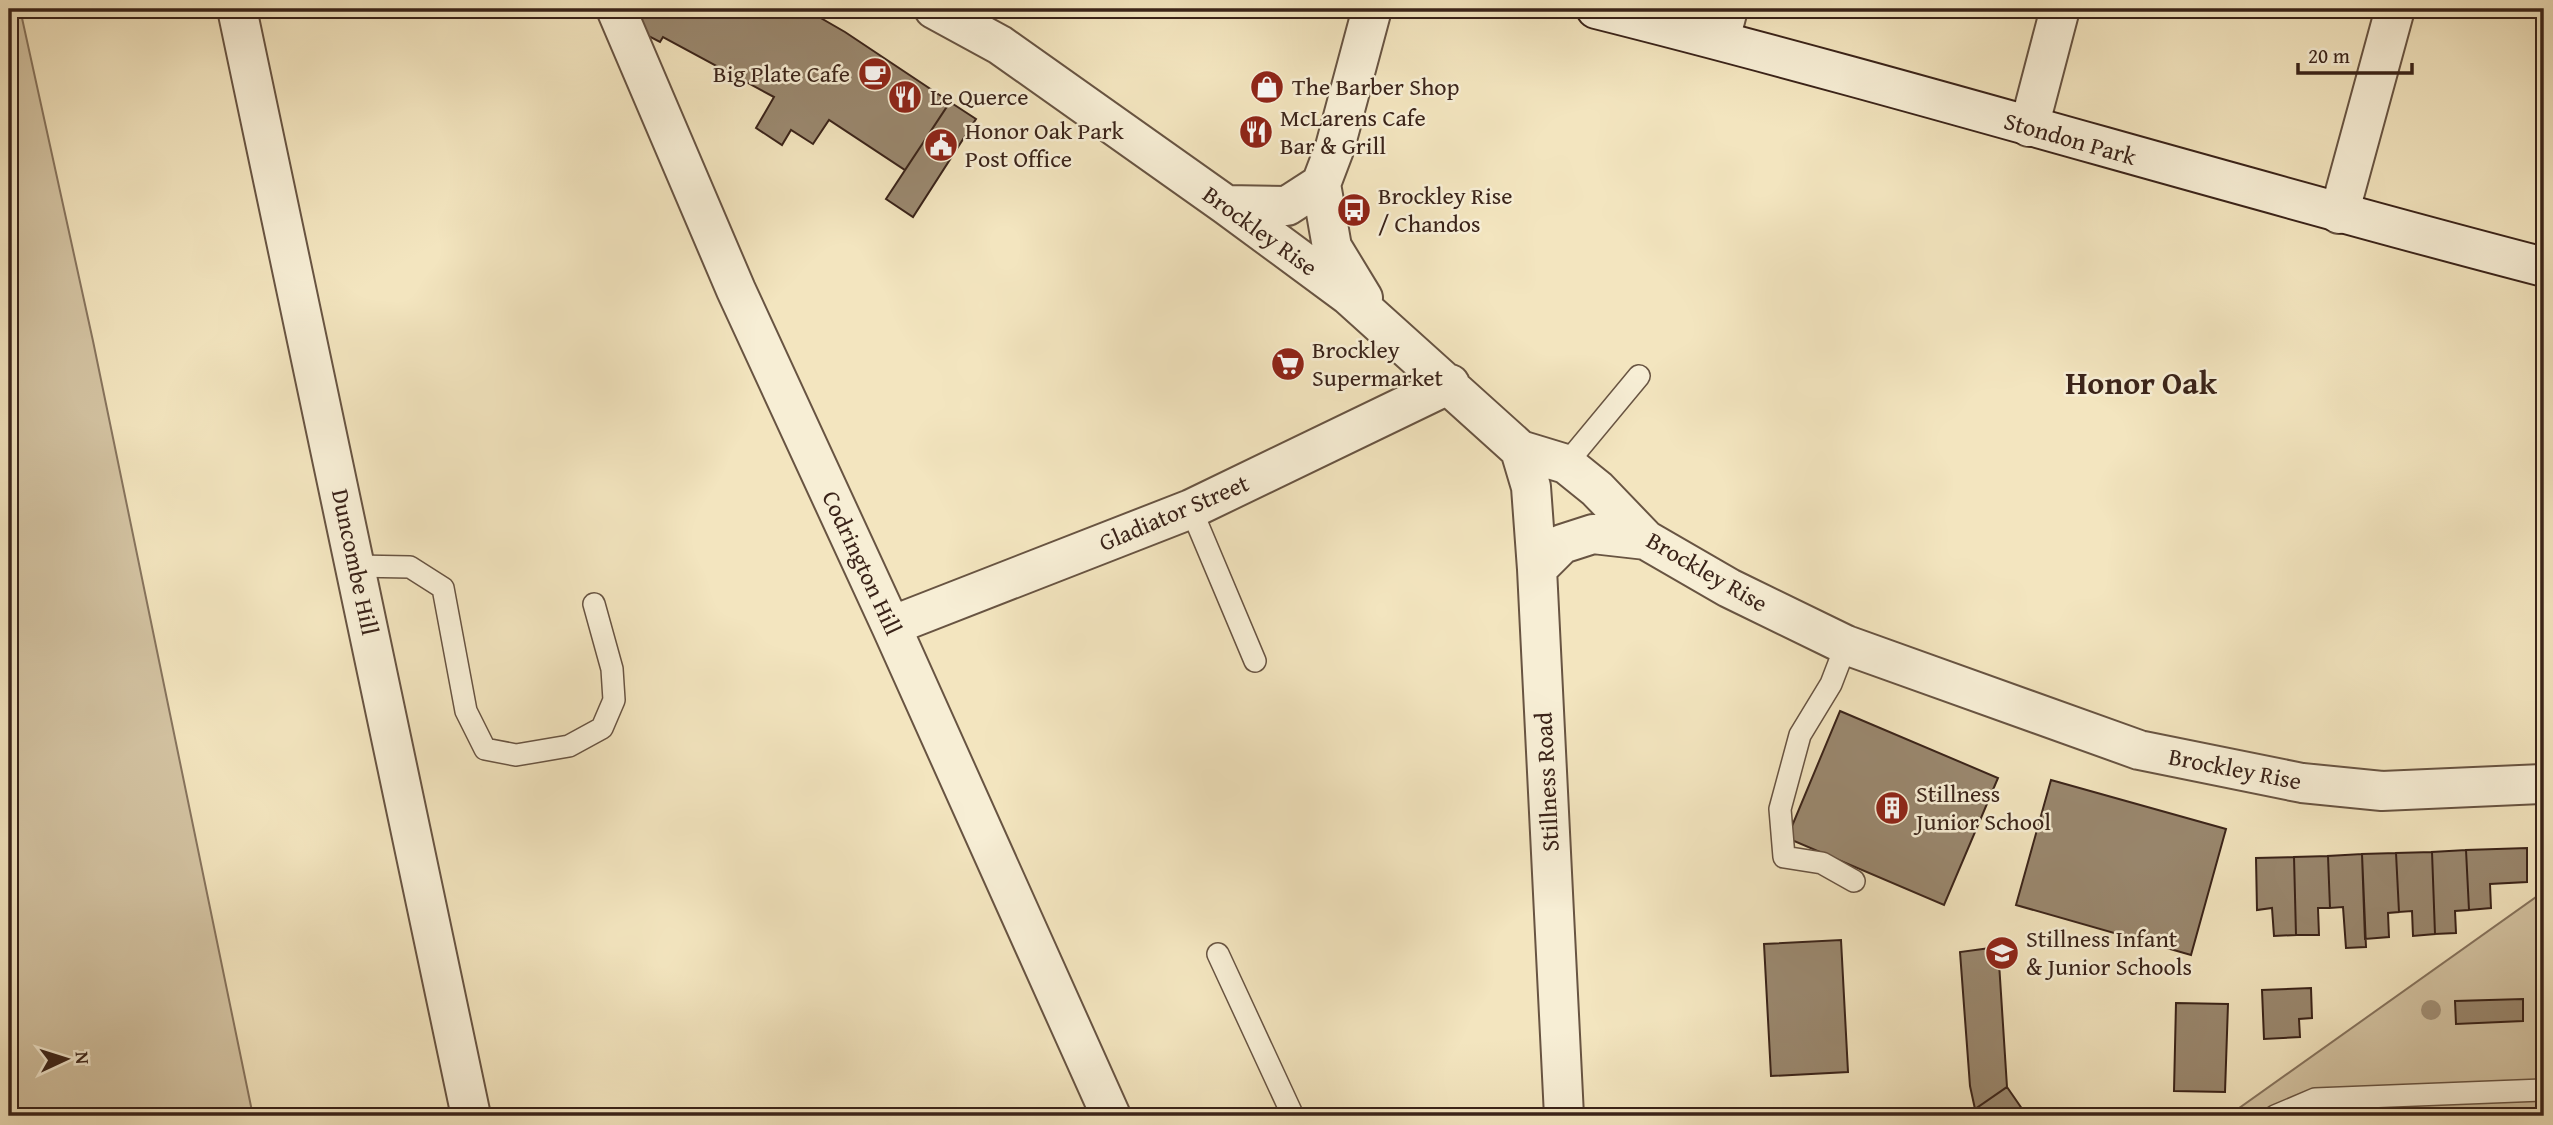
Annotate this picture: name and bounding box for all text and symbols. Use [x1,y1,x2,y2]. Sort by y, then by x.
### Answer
scale bar [2298,32,2411,76]
text: 20 m [2308,40,2350,71]
cafe icon: Big Plate Cafe [856,55,894,93]
place label: Big Plate Cafe [713,56,850,91]
shop icon: The Barber Shop [1248,68,1286,106]
place label: The Barber Shop [1292,69,1460,104]
restaurant icon: Le Querce [886,78,924,116]
place label: Le Querce [930,79,1029,114]
place label: McLarens Cafe Bar & Grill [1280,100,1426,163]
street label: Stondon Park [2000,103,2141,174]
place label: Honor Oak Park Post Office [965,113,1125,176]
restaurant icon: McLarens Cafe Bar & Grill [1237,113,1275,151]
public building icon: Honor Oak Park Post Office [922,126,960,164]
street label: Brockley Rise [1196,177,1325,284]
place label: Brockley Rise / Chandos [1378,178,1512,241]
bus stop icon: Brockley Rise / Chandos [1335,191,1373,229]
place label: Brockley Supermarket [1312,332,1444,395]
supermarket icon: Brockley Supermarket [1269,345,1307,383]
district label: Honor Oak [2065,359,2218,406]
street label: Gladiator Street [1093,465,1255,560]
street label: Codrington Hill [814,485,911,641]
street label: Duncombe Hill [323,486,388,638]
street label: Brockley Rise [1640,523,1774,620]
street label: Stillness Road [1525,711,1568,853]
street label: Brockley Rise [2166,739,2304,799]
place label: Stillness Junior School [1913,776,2051,839]
building icon: Stillness Junior School [1873,789,1911,827]
place label: Stillness Infant & Junior Schools [2026,921,2192,984]
school or university icon: Stillness Infant & Junior Schools [1983,934,2021,972]
north arrow [32,1024,102,1094]
text: N [69,1051,97,1065]

